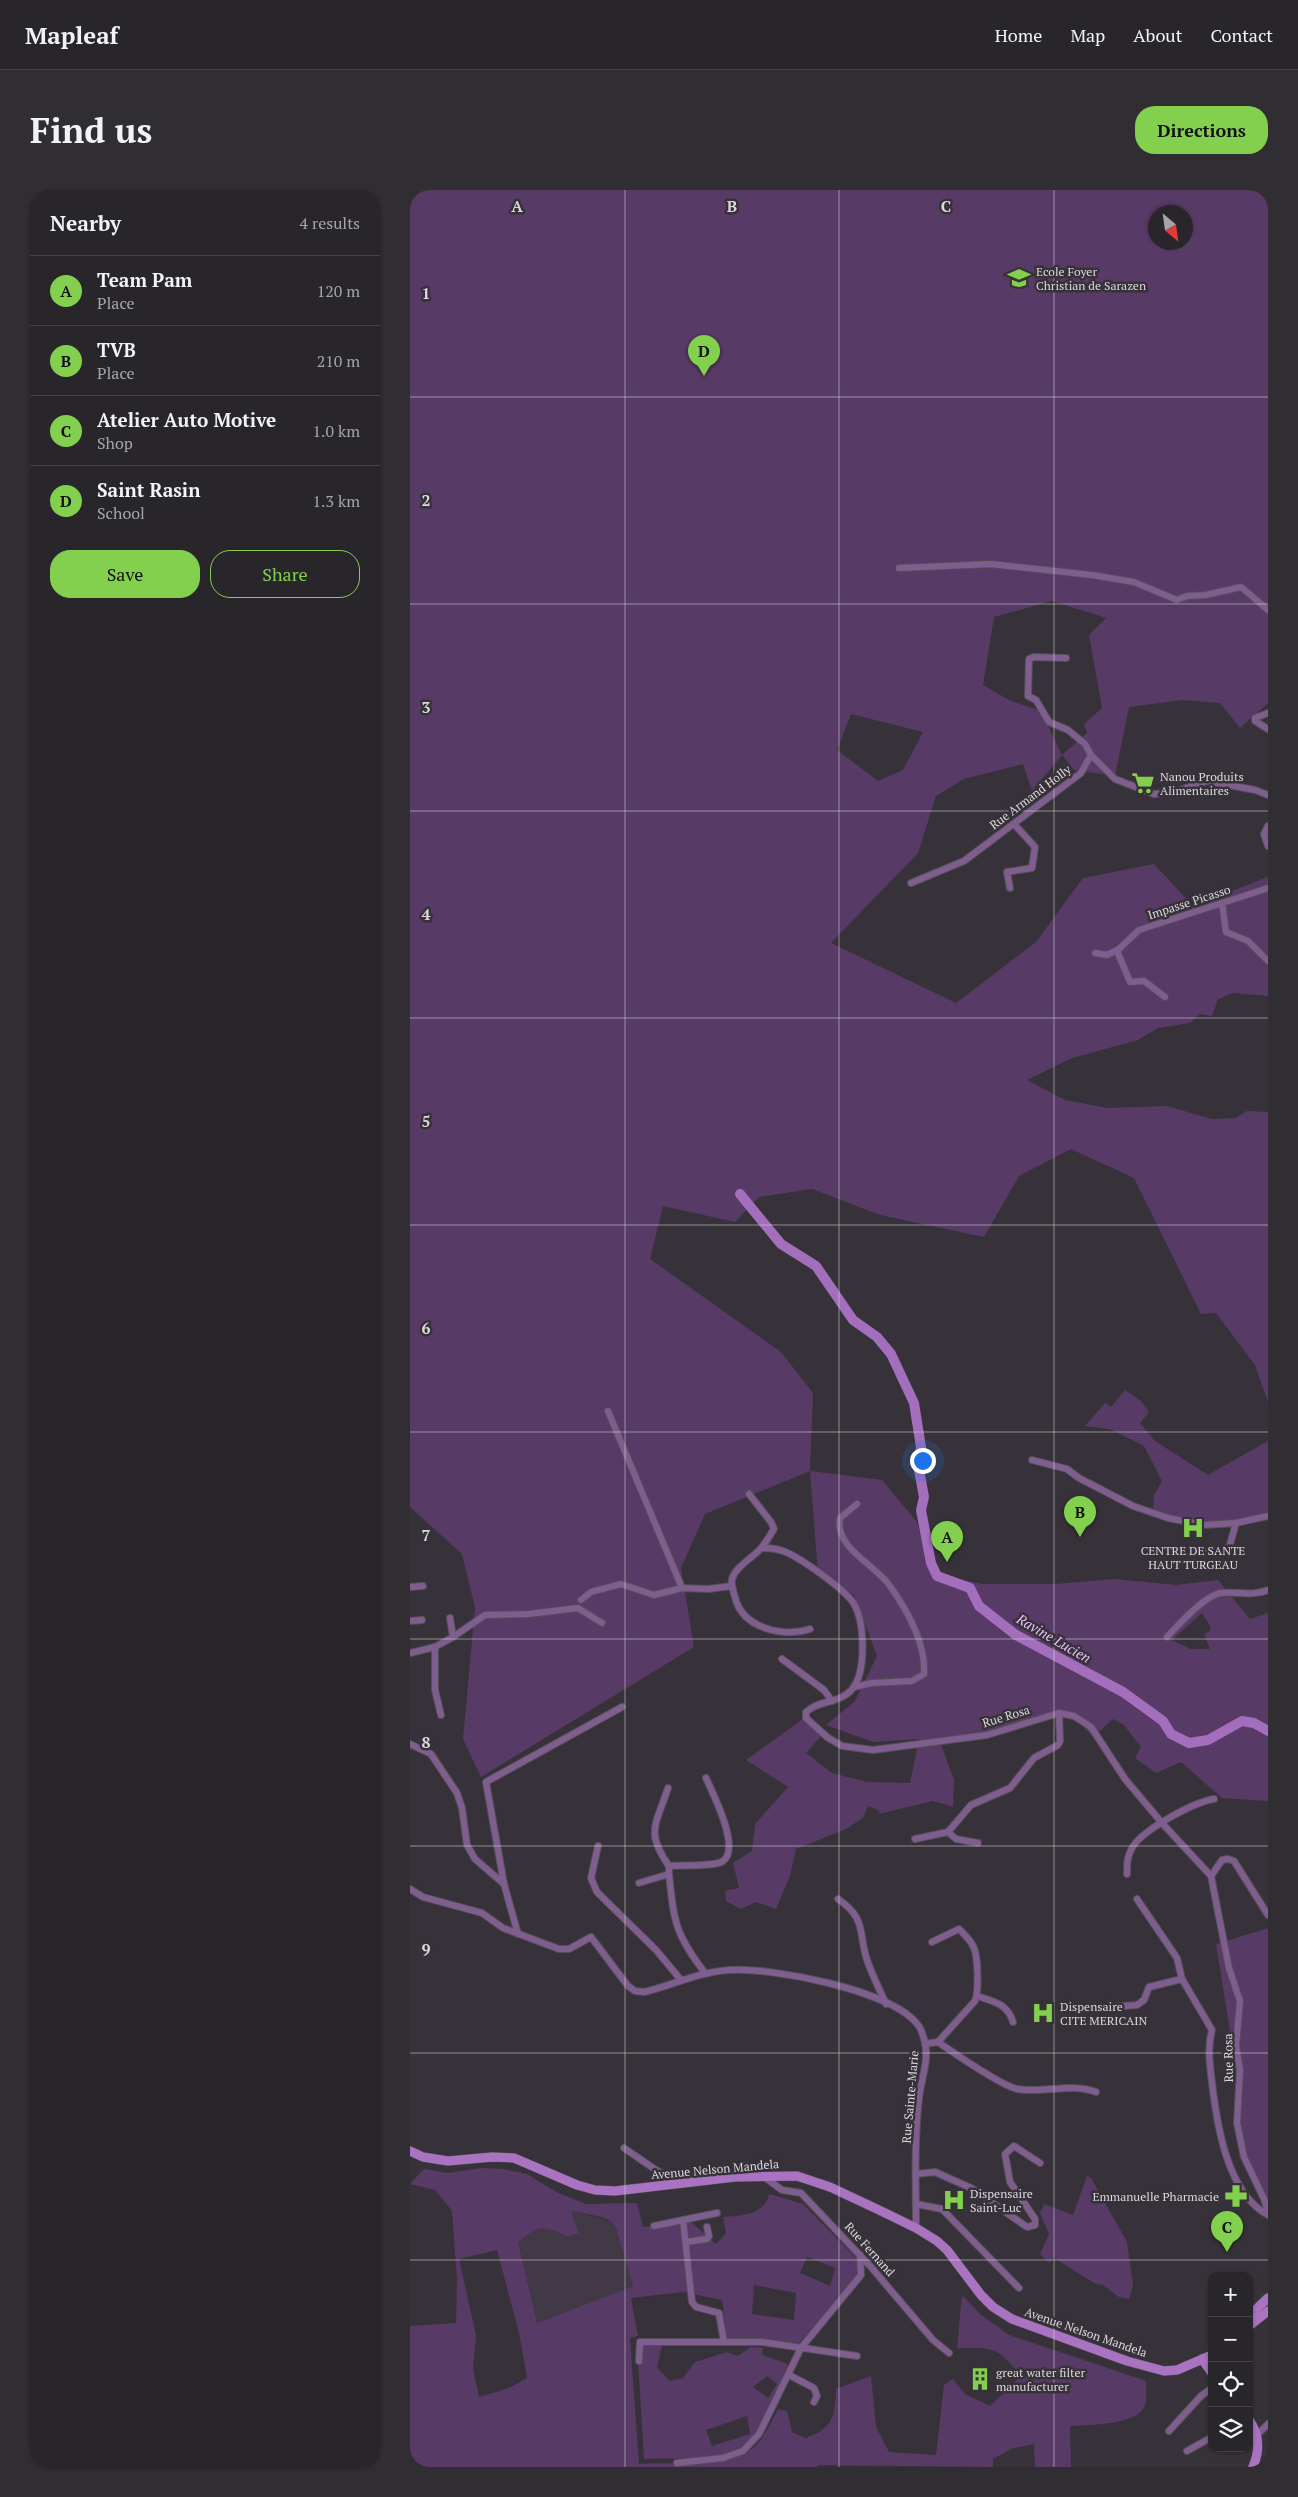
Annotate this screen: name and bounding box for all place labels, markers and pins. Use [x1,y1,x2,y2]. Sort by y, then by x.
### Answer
place label: Ecole Foyer Christian de Sarazen [1036,264,1146,293]
school or university icon: Ecole Foyer Christian de Sarazen [1006,265,1032,291]
pin: D [688,335,720,376]
place label: Nanou Produits Alimentaires [1160,769,1244,798]
supermarket icon: Nanou Produits Alimentaires [1130,770,1156,796]
pin: B [1064,1496,1096,1537]
hospital icon: CENTRE DE SANTE HAUT TURGEAU [1180,1515,1206,1541]
pin: A [931,1521,963,1562]
place label: CENTRE DE SANTE HAUT TURGEAU [1141,1543,1245,1572]
place label: Dispensaire CITE MERICAIN [1060,1999,1147,2028]
hospital icon: Dispensaire CITE MERICAIN [1030,2000,1056,2026]
pharmacy icon: Emmanuelle Pharmacie [1223,2183,1249,2209]
place label: Dispensaire Saint-Luc [970,2186,1033,2215]
hospital icon: Dispensaire Saint-Luc [941,2187,967,2213]
place label: Emmanuelle Pharmacie [1092,2189,1219,2204]
pin: C [1211,2211,1243,2252]
place label: great water filter manufacturer [996,2365,1085,2394]
building icon: great water filter manufacturer [967,2366,993,2392]

